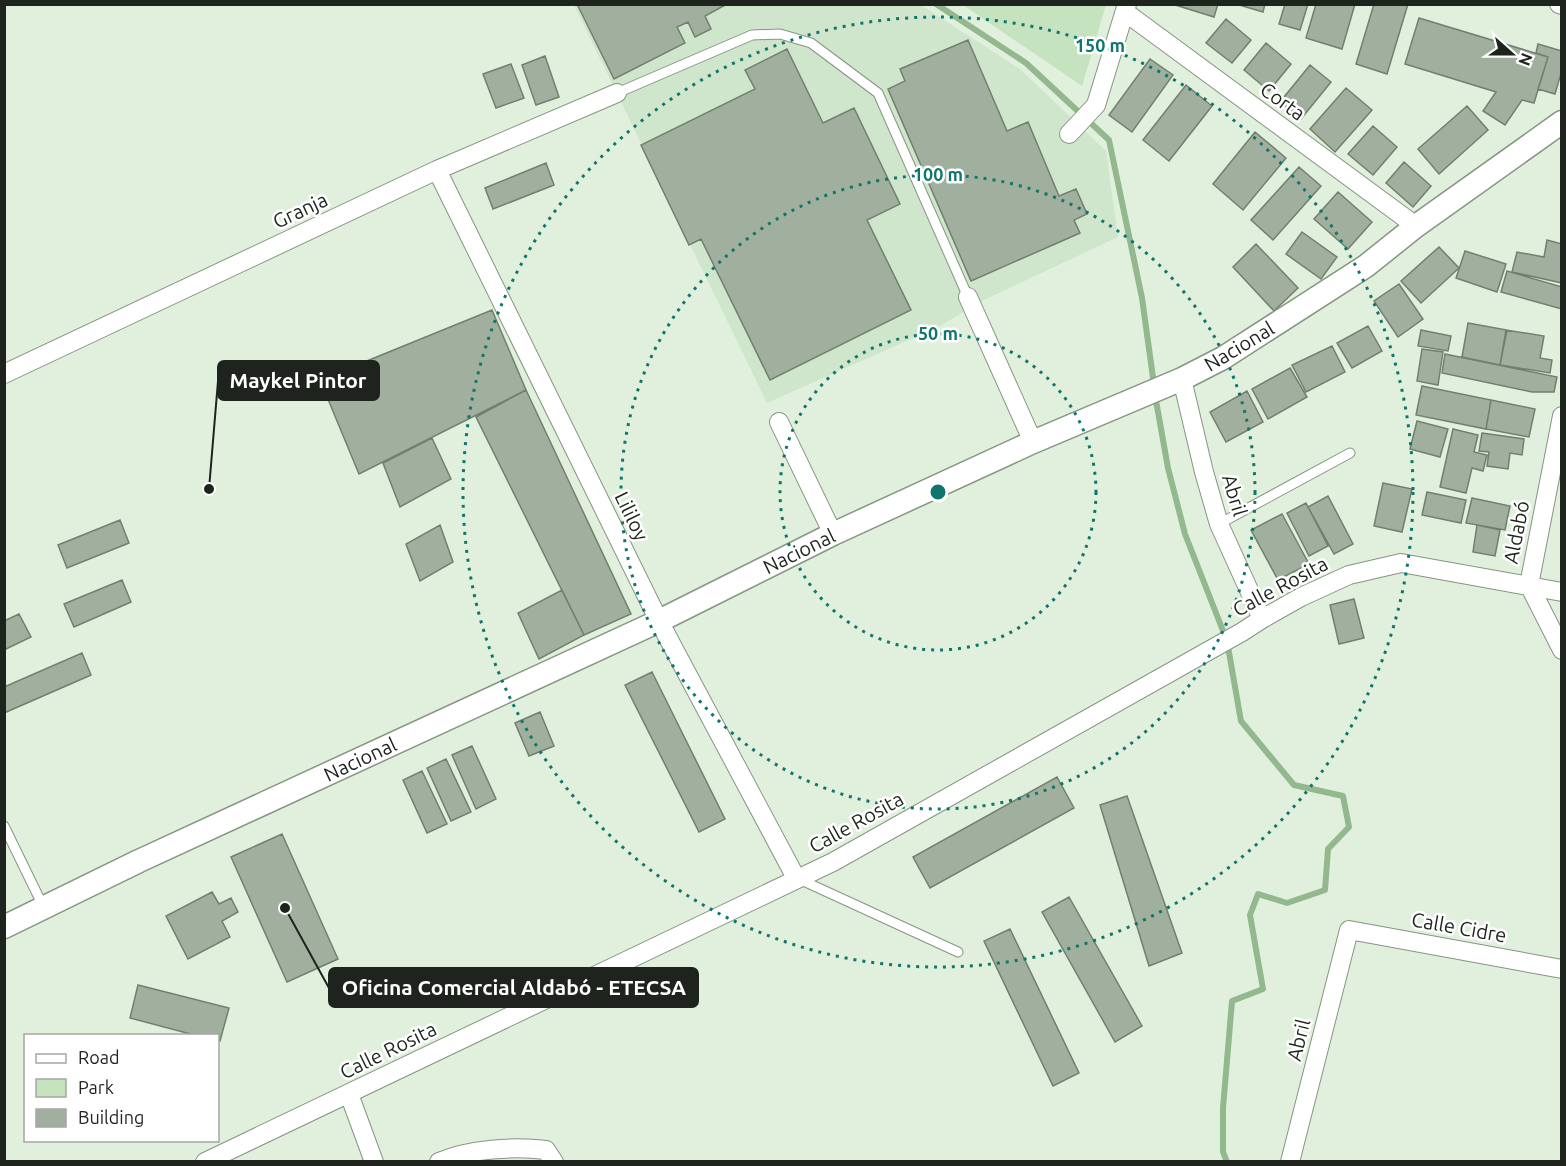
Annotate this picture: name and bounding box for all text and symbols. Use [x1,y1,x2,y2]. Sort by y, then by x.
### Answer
north arrow [1482,24,1542,84]
text: 150 m [1075,35,1125,55]
text: N [1515,51,1537,68]
street label: Corta [1256,77,1310,125]
text: 100 m [913,164,963,184]
street label: Granja [269,187,331,233]
street label: Nacional [1200,316,1278,376]
text: 50 m [918,323,958,343]
callout: Maykel Pintor [218,361,379,400]
text: Maykel Pintor [229,368,367,392]
street label: Abril [1218,471,1252,519]
centre of rings [928,482,948,502]
street label: Lililoy [610,488,654,545]
street label: Aldabó [1499,499,1533,565]
street label: Nacional [759,524,839,578]
street label: Calle Rosita [1229,551,1331,621]
street label: Nacional [320,732,400,786]
street label: Calle Rosita [805,787,907,857]
street label: Calle Cidre [1410,907,1508,947]
callout: Oficina Comercial Aldabó - ETECSA [329,968,698,1007]
text: Oficina Comercial Aldabó - ETECSA [342,975,686,999]
street label: Calle Rosita [336,1017,440,1083]
street label: Abril [1282,1017,1314,1063]
legend [24,1034,219,1142]
text: Road [78,1047,120,1067]
text: Park [78,1077,114,1097]
text: Building [78,1107,144,1127]

